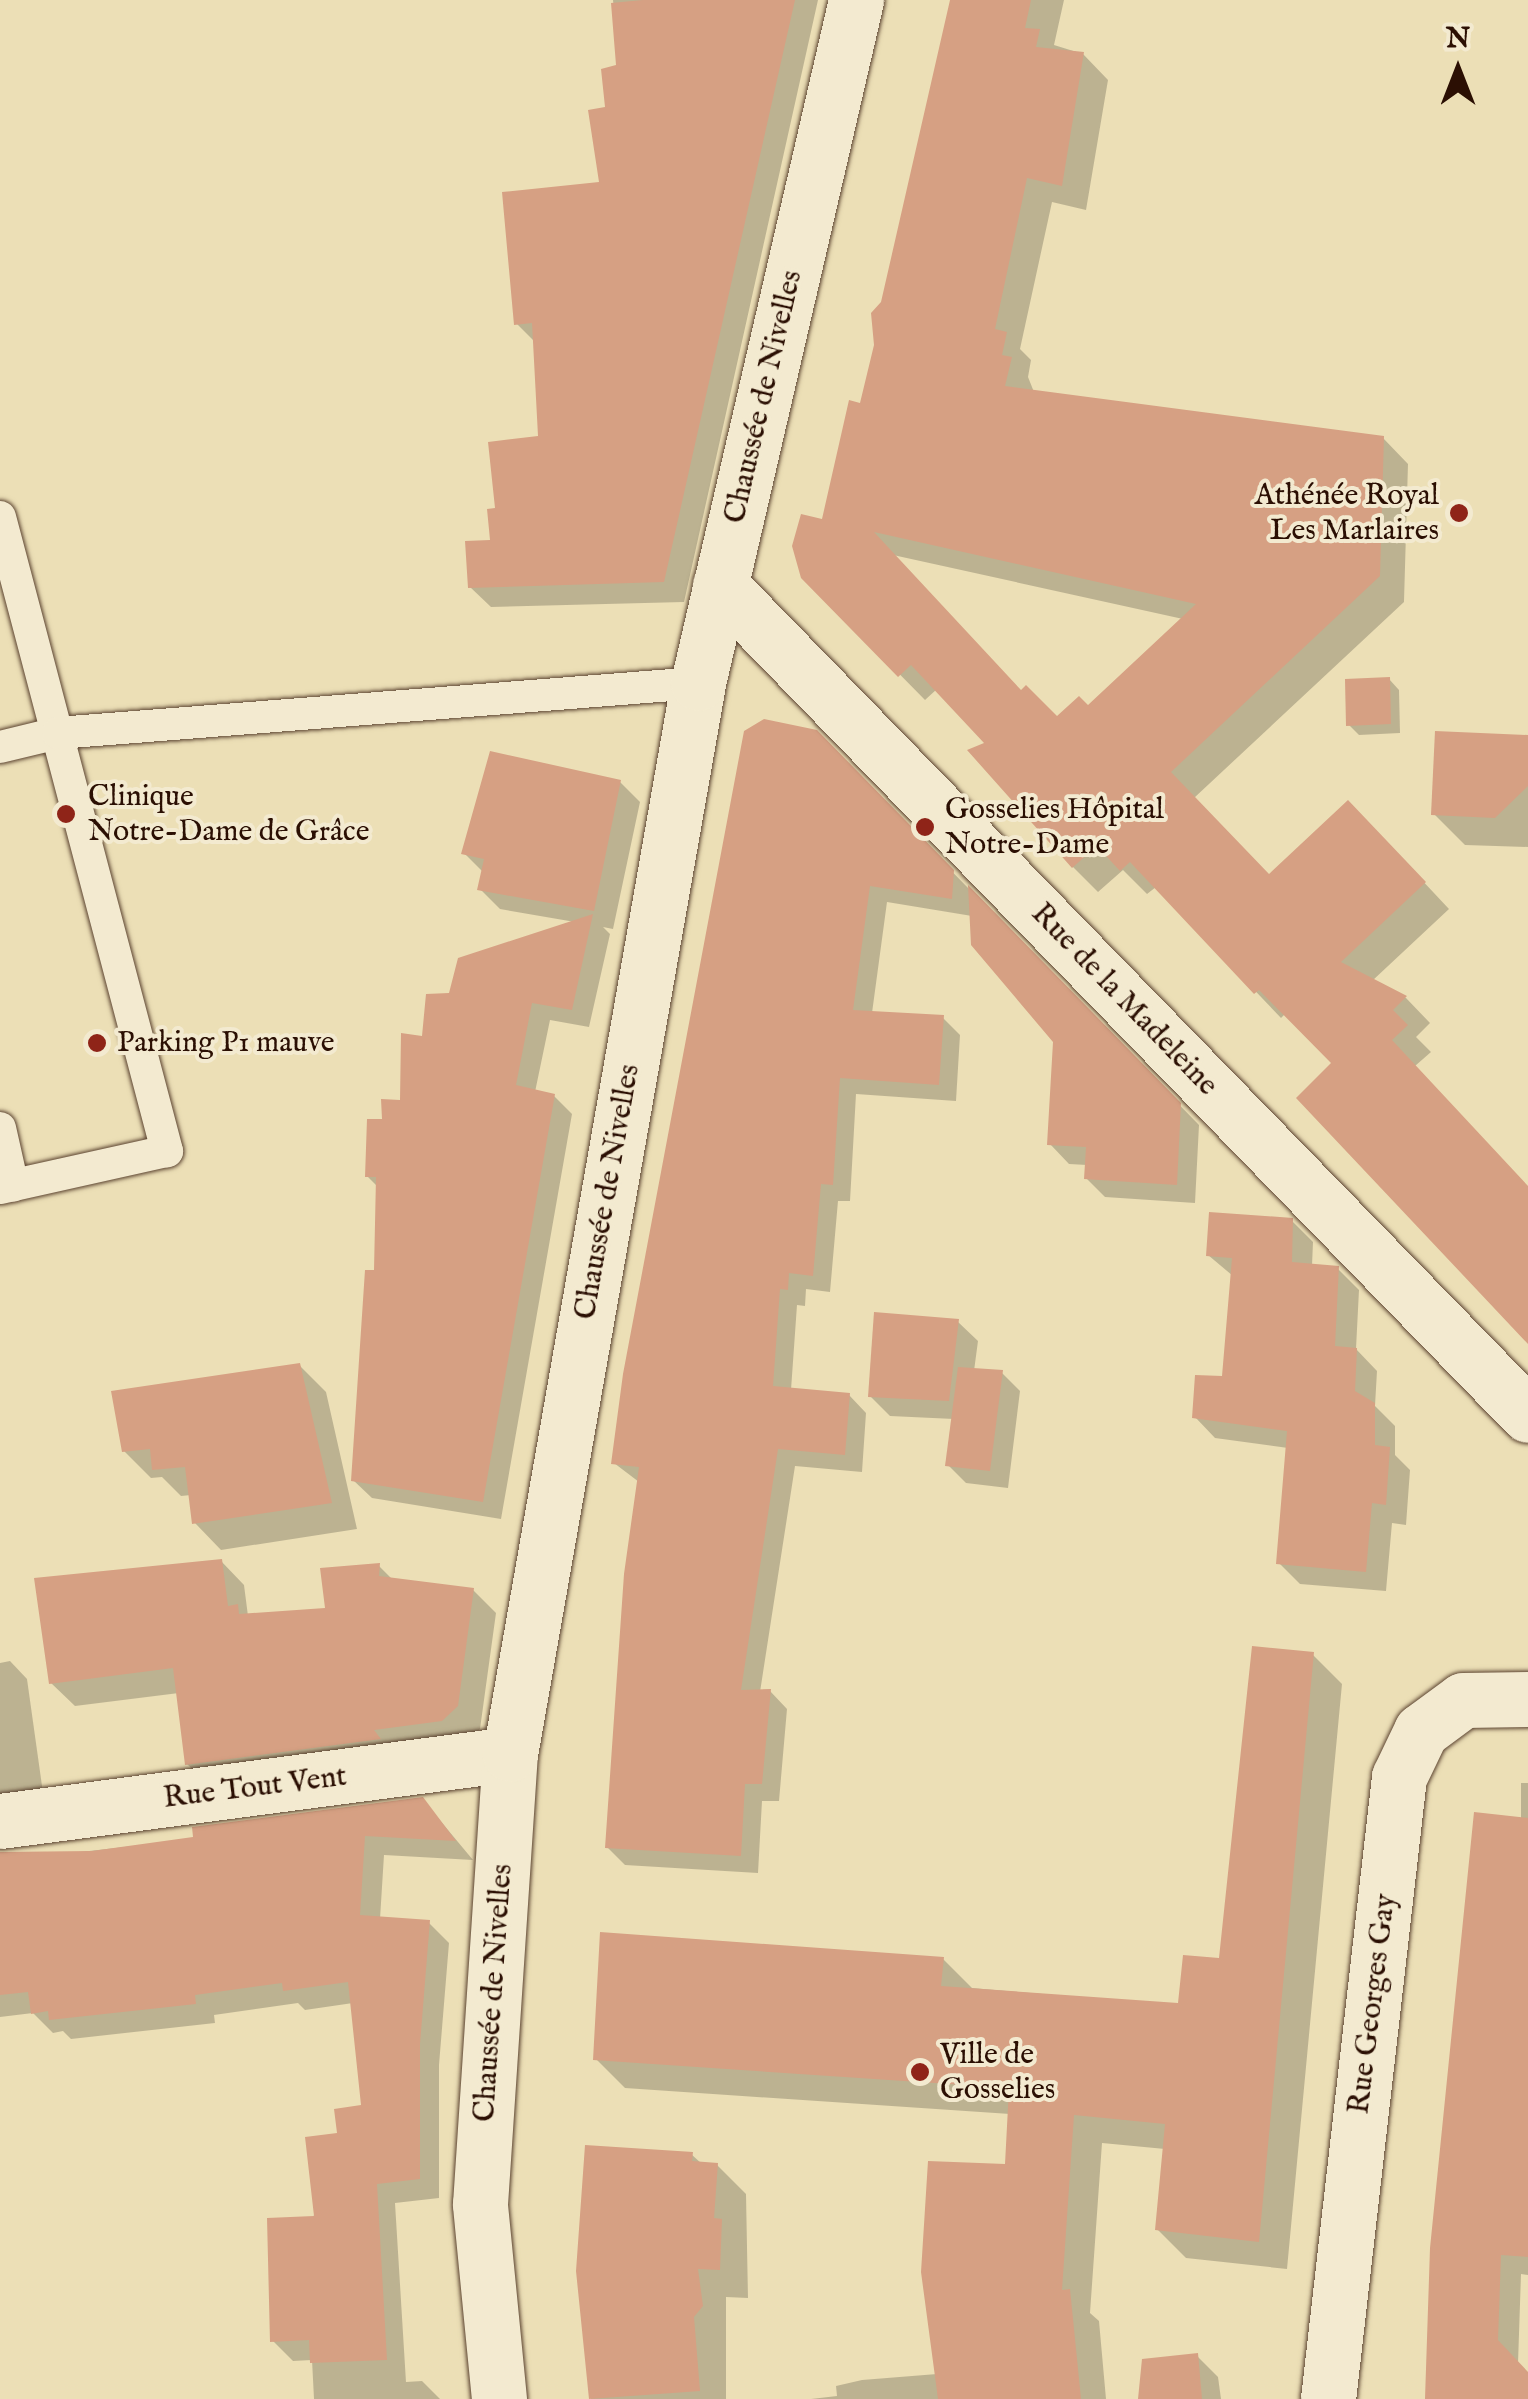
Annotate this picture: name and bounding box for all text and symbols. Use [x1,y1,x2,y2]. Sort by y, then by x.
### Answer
north arrow [1408,20,1508,120]
text: N [1446,22,1470,57]
street label: Chaussée de Nivelles [717,267,811,527]
place label: Athénée Royal Les Marlaires [1254,478,1439,548]
marker: Athénée Royal Les Marlaires [1448,502,1470,524]
place label: Clinique Notre-Dame de Grâce [88,779,370,850]
place label: Gosselies Hôpital Notre-Dame [945,792,1164,862]
marker: Clinique Notre-Dame de Grâce [53,801,79,827]
marker: Gosselies Hôpital Notre-Dame [914,816,936,838]
street label: Rue de la Madeleine [1023,896,1225,1104]
place label: Parking P1 mauve [117,1025,335,1061]
marker: Parking P1 mauve [86,1032,108,1054]
street label: Chaussée de Nivelles [568,1062,648,1322]
street label: Rue Tout Vent [161,1759,349,1817]
street label: Chaussée de Nivelles [467,1863,521,2123]
street label: Rue Georges Gay [1342,1892,1404,2116]
place label: Ville de Gosselies [940,2037,1055,2108]
marker: Ville de Gosselies [909,2061,931,2083]

